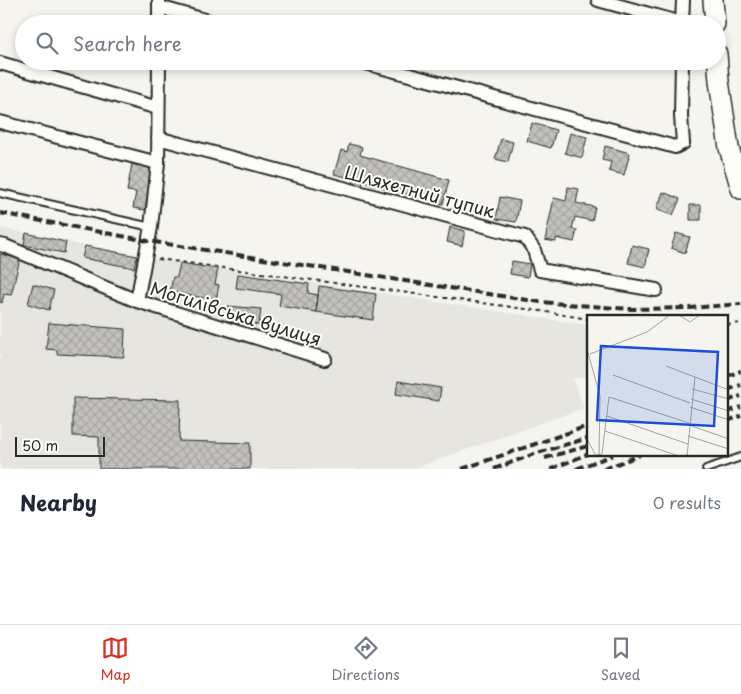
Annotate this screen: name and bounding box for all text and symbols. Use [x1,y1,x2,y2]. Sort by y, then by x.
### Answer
search box [15,15,726,70]
icon: search [33,29,61,57]
text: Search here [73,29,182,57]
street label: Шляхетний тупик [342,158,498,224]
street label: Могилівська вулиця [147,274,325,352]
inset map [587,315,728,457]
scale bar [15,434,105,457]
text: 50 m [22,435,58,456]
text: Nearby [20,486,97,518]
text: 0 results [653,490,721,514]
tab: Map [101,634,130,685]
tab: Directions [332,634,400,685]
tab: Saved [601,634,640,685]

